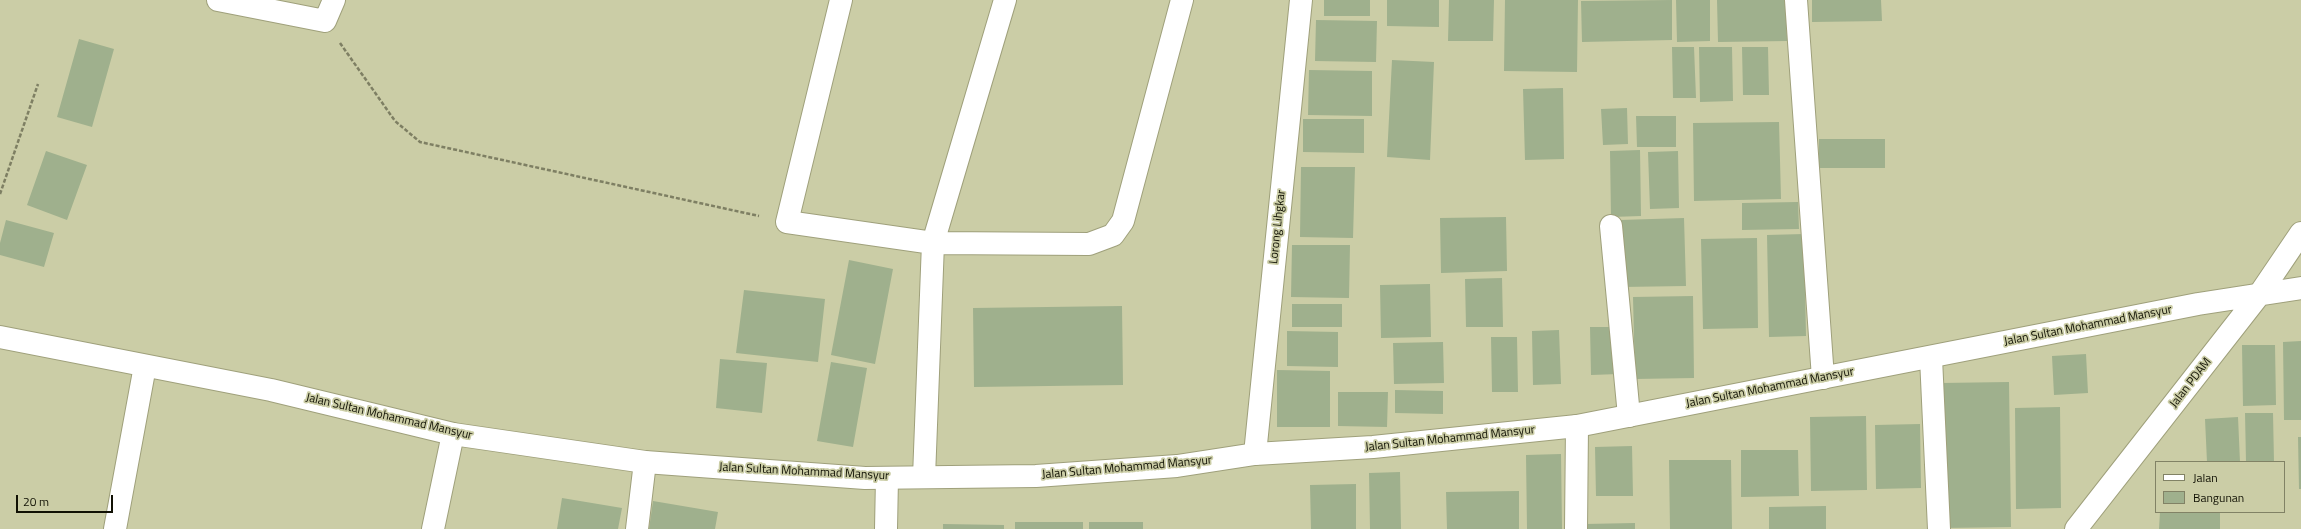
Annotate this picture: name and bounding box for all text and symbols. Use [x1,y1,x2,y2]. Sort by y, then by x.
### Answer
street label: Lorong Lihgkar [1267,189,1289,265]
street label: Jalan Sultan Mohammad Mansyur [2003,303,2173,349]
street label: Jalan PDAM [2167,355,2215,411]
street label: Jalan Sultan Mohammad Mansyur [1685,365,1855,411]
street label: Jalan Sultan Mohammad Mansyur [304,391,474,443]
street label: Jalan Sultan Mohammad Mansyur [1364,423,1536,455]
street label: Jalan Sultan Mohammad Mansyur [1041,453,1213,483]
street label: Jalan Sultan Mohammad Mansyur [718,460,890,484]
legend [2155,461,2285,513]
text: Jalan [2193,468,2218,487]
scale bar [18,487,115,513]
text: Bangunan [2193,488,2244,507]
text: 20 m [23,492,49,511]

